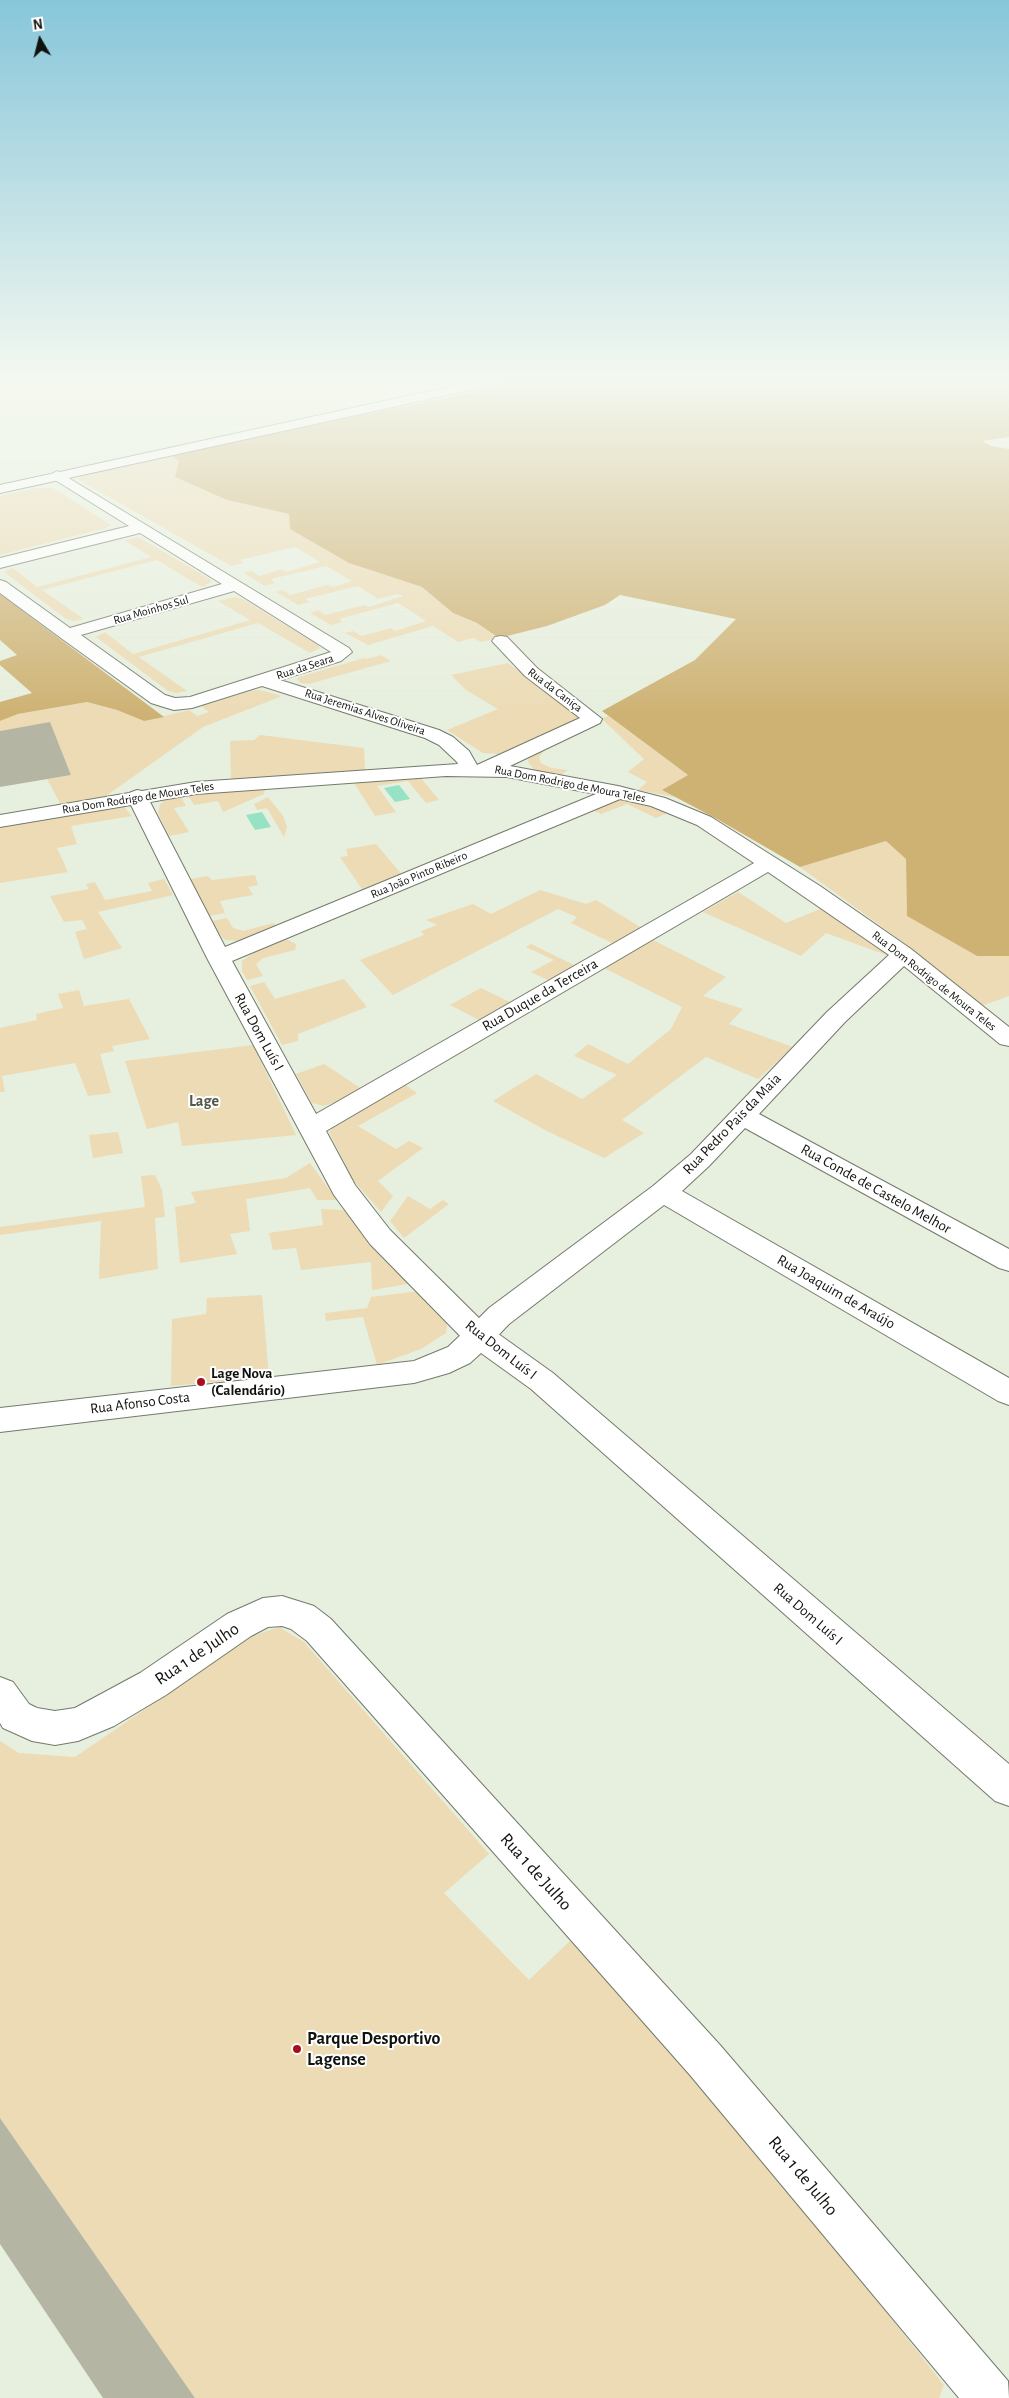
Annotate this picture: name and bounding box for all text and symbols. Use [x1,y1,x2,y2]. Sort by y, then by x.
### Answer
north arrow [15,15,65,65]
text: N [32,18,44,33]
street label: Rua Moinhos Sul [112,592,190,628]
street label: Rua da Seara [274,651,336,683]
street label: Rua da Caniça [525,665,585,715]
street label: Rua Jeremias Alves Oliveira [303,686,427,738]
street label: Rua Dom Rodrigo de Moura Teles [493,762,647,806]
street label: Rua Dom Rodrigo de Moura Teles [61,779,215,817]
street label: Rua João Pinto Ribeiro [368,848,470,902]
street label: Rua Dom Rodrigo de Moura Teles [869,928,999,1034]
street label: Rua Duque da Terceira [479,955,601,1035]
street label: Rua Dom Luís I [230,990,288,1074]
street label: Rua Pedro Pais da Maia [679,1070,785,1178]
district label: Lage [189,1091,219,1111]
street label: Rua Conde de Castelo Melhor [798,1140,954,1238]
street label: Rua Joaquim de Araújo [774,1251,898,1333]
street label: Rua Dom Luís I [462,1316,540,1384]
place label: Lage Nova (Calendário) [211,1364,285,1399]
marker: Lage Nova (Calendário) [195,1376,207,1388]
street label: Rua Afonso Costa [89,1388,191,1418]
street label: Rua Dom Luís I [770,1579,846,1649]
street label: Rua 1 de Julho [151,1618,243,1690]
street label: Rua 1 de Julho [495,1829,577,1915]
place label: Parque Desportivo Lagense [307,2028,440,2070]
marker: Parque Desportivo Lagense [291,2043,303,2055]
street label: Rua 1 de Julho [764,2132,842,2220]

